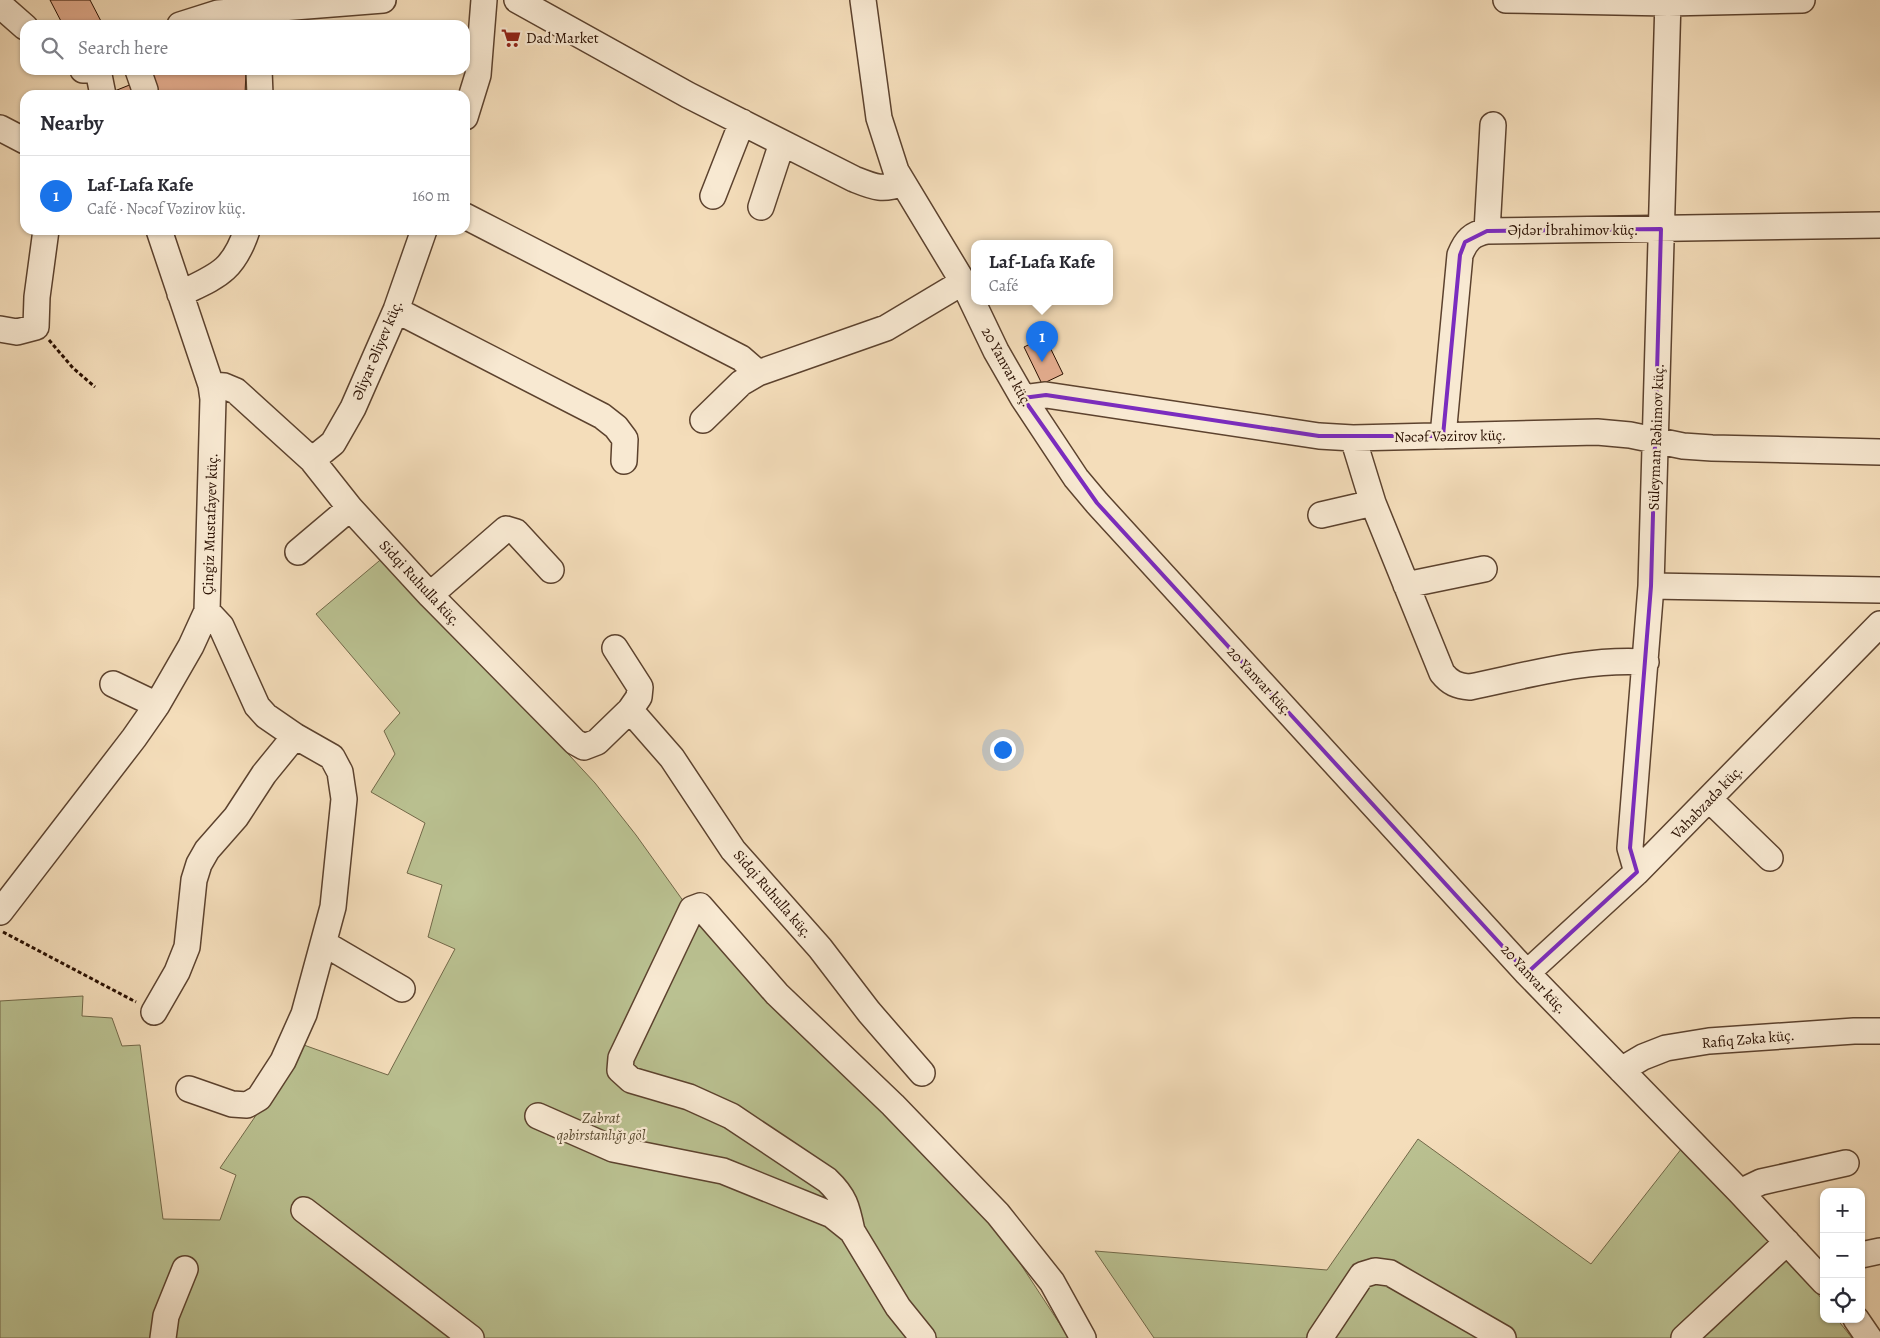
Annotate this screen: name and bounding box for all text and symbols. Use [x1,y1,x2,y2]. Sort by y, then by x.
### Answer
search box [20,20,470,75]
supermarket icon: Dad Market [500,27,522,49]
place label: Dad Market [526,28,599,48]
icon: search [38,34,66,62]
text: Search here [78,35,168,61]
text: Nearby [40,109,103,137]
text: Laf-Lafa Kafe [87,172,194,198]
text: 1 [53,185,59,207]
text: 160 m [412,185,450,207]
text: Café · Nəcəf Vəzirov küç. [87,198,246,220]
street label: Əjdər İbrahimov küç. [1508,220,1638,240]
popup [971,240,1113,305]
text: Laf-Lafa Kafe [989,249,1095,275]
text: Café [989,275,1018,297]
street label: Əliyar Əliyev küç. [347,297,407,403]
pin: 1 [1026,321,1058,362]
street label: 20 Yanvar küç. [977,323,1037,411]
street label: Süleyman Rəhimov küç. [1643,363,1669,511]
street label: Nəcəf Vəzirov küç. [1394,425,1506,447]
street label: Çingiz Mustafayev küç. [198,453,222,595]
street label: Sidqi Ruhulla küç. [375,535,465,631]
street label: 20 Yanvar küç. [1223,642,1297,720]
your location [990,737,1016,763]
street label: Vahabzadə küç. [1666,761,1747,844]
street label: Sidqi Ruhulla küç. [729,845,817,943]
street label: 20 Yanvar küç. [1497,940,1571,1018]
street label: Rafiq Zəka küç. [1701,1025,1795,1053]
park label: Zabrat qəbirstanlığı göl [557,1108,646,1145]
map controls [1820,1188,1865,1323]
button: + [1820,1188,1865,1233]
button: − [1820,1233,1865,1278]
button: locate [1820,1278,1865,1323]

